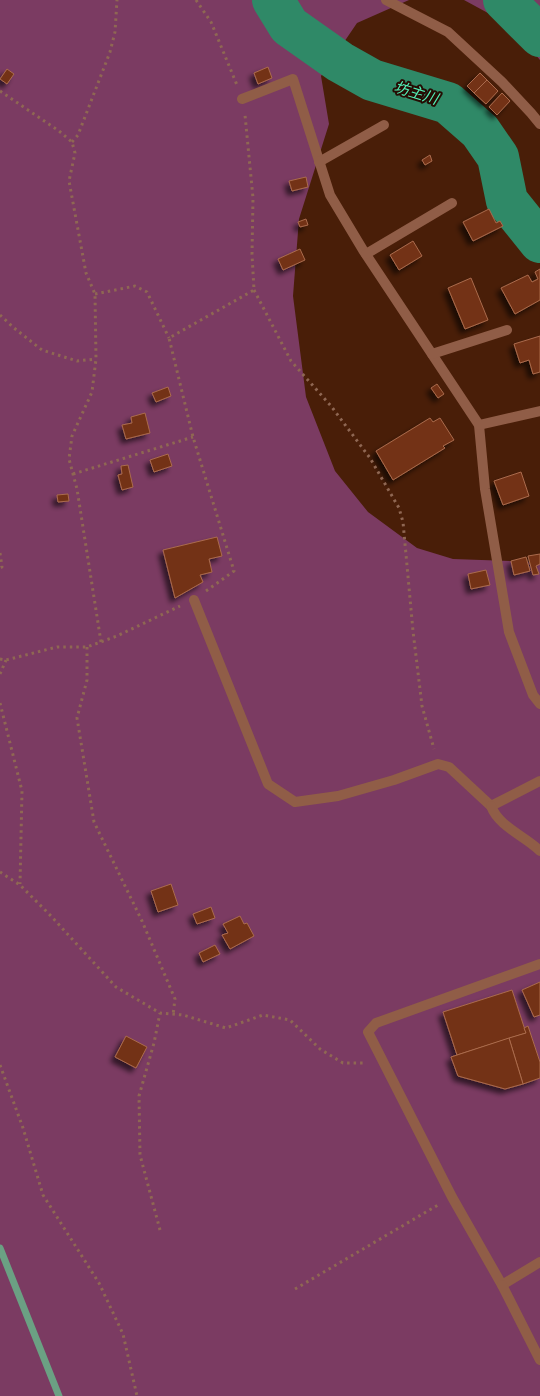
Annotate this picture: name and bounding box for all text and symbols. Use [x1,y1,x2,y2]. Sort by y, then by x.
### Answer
water label: 坊主川 [392,77,442,110]

